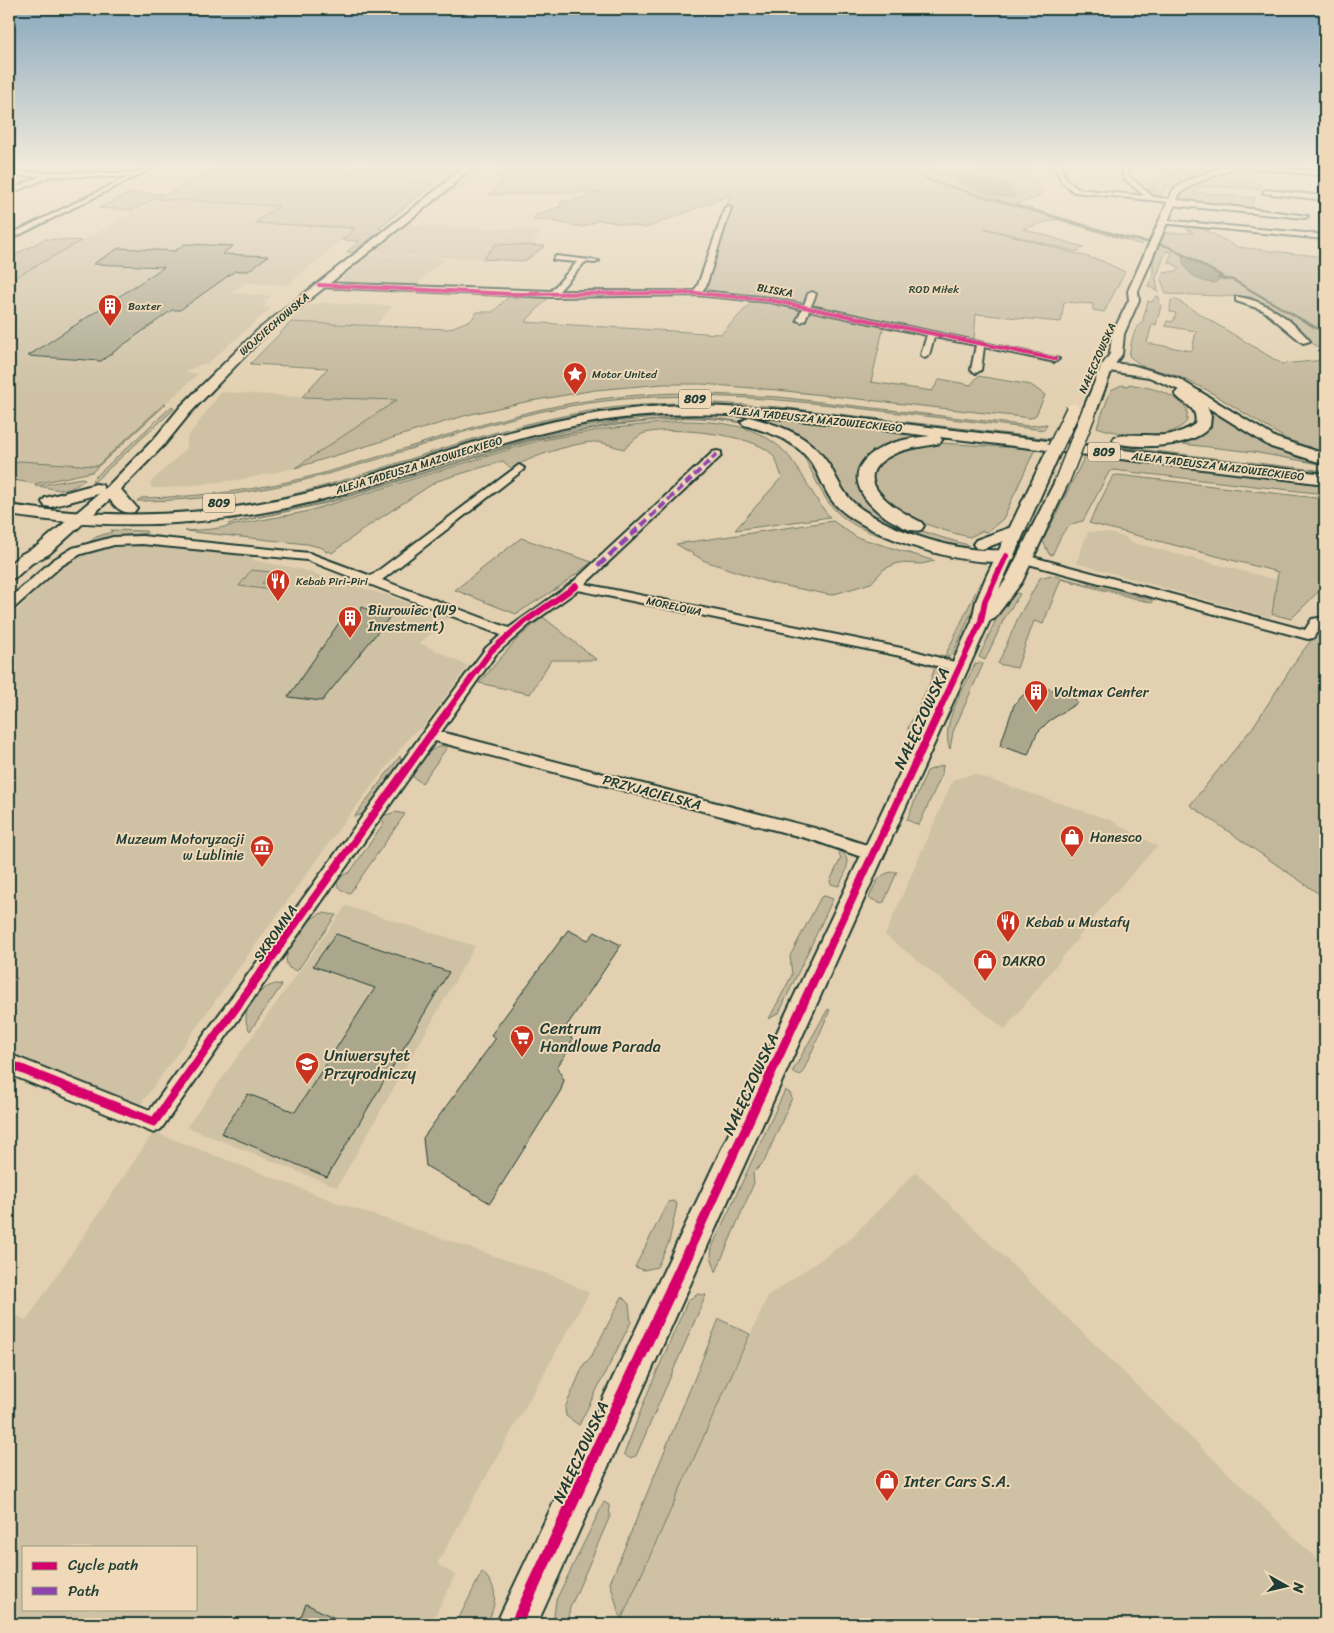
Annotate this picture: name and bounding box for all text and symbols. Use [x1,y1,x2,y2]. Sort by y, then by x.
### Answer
street label: BLISKA [755,278,794,303]
park label: ROD Miłek [909,280,959,299]
street label: WOJCIECHOWSKA [235,288,314,360]
building icon: Baxter [97,293,123,327]
place label: Baxter [128,297,162,316]
street label: NAŁĘCZOWSKA [1073,320,1121,397]
place icon: Motor United [562,361,588,395]
place label: Motor United [592,365,658,384]
road number: 809 [679,389,711,408]
street label: ALEJA TADEUSZA MAZOWIECKIEGO [728,401,903,438]
street label: ALEJA TADEUSZA MAZOWIECKIEGO [332,431,505,500]
road number: 809 [1088,442,1120,462]
street label: ALEJA TADEUSZA MAZOWIECKIEGO [1130,446,1305,487]
road number: 809 [203,493,235,512]
restaurant icon: Kebab Piri-Piri [265,568,291,602]
place label: Kebab Piri-Piri [296,572,369,591]
street label: MORELOWA [645,591,703,622]
place label: Biurowiec (W9 Investment) [367,598,457,639]
building icon: Biurowiec (W9 Investment) [337,605,363,639]
street label: NAŁĘCZOWSKA [885,662,958,774]
building icon: Voltmax Center [1023,679,1049,713]
place label: Voltmax Center [1054,680,1150,705]
street label: PRZYJACIELSKA [600,767,704,818]
shop icon: Hanesco [1059,824,1085,858]
place label: Hanesco [1090,825,1142,850]
place label: Muzeum Motoryzacji w Lublinie [116,827,245,868]
museum icon: Muzeum Motoryzacji w Lublinie [249,834,275,868]
street label: SKROMNA [247,899,304,967]
restaurant icon: Kebab u Mustafy [995,909,1021,943]
place label: Kebab u Mustafy [1026,910,1131,935]
shop icon: DAKRO [972,948,998,982]
place label: DAKRO [1002,949,1045,974]
place label: Centrum Handlowe Parada [540,1014,661,1061]
supermarket icon: Centrum Handlowe Parada [509,1024,535,1058]
street label: NAŁĘCZOWSKA [714,1028,787,1140]
place label: Uniwersytet Przyrodniczy [324,1041,417,1088]
school or university icon: Uniwersytet Przyrodniczy [294,1051,320,1085]
street label: NAŁĘCZOWSKA [544,1396,617,1508]
place label: Inter Cars S.A. [903,1467,1011,1496]
shop icon: Inter Cars S.A. [874,1468,900,1502]
legend [22,1546,198,1610]
text: Cycle path [68,1552,139,1578]
north arrow [1262,1560,1312,1610]
text: Path [68,1578,99,1604]
text: N [1285,1580,1312,1595]

